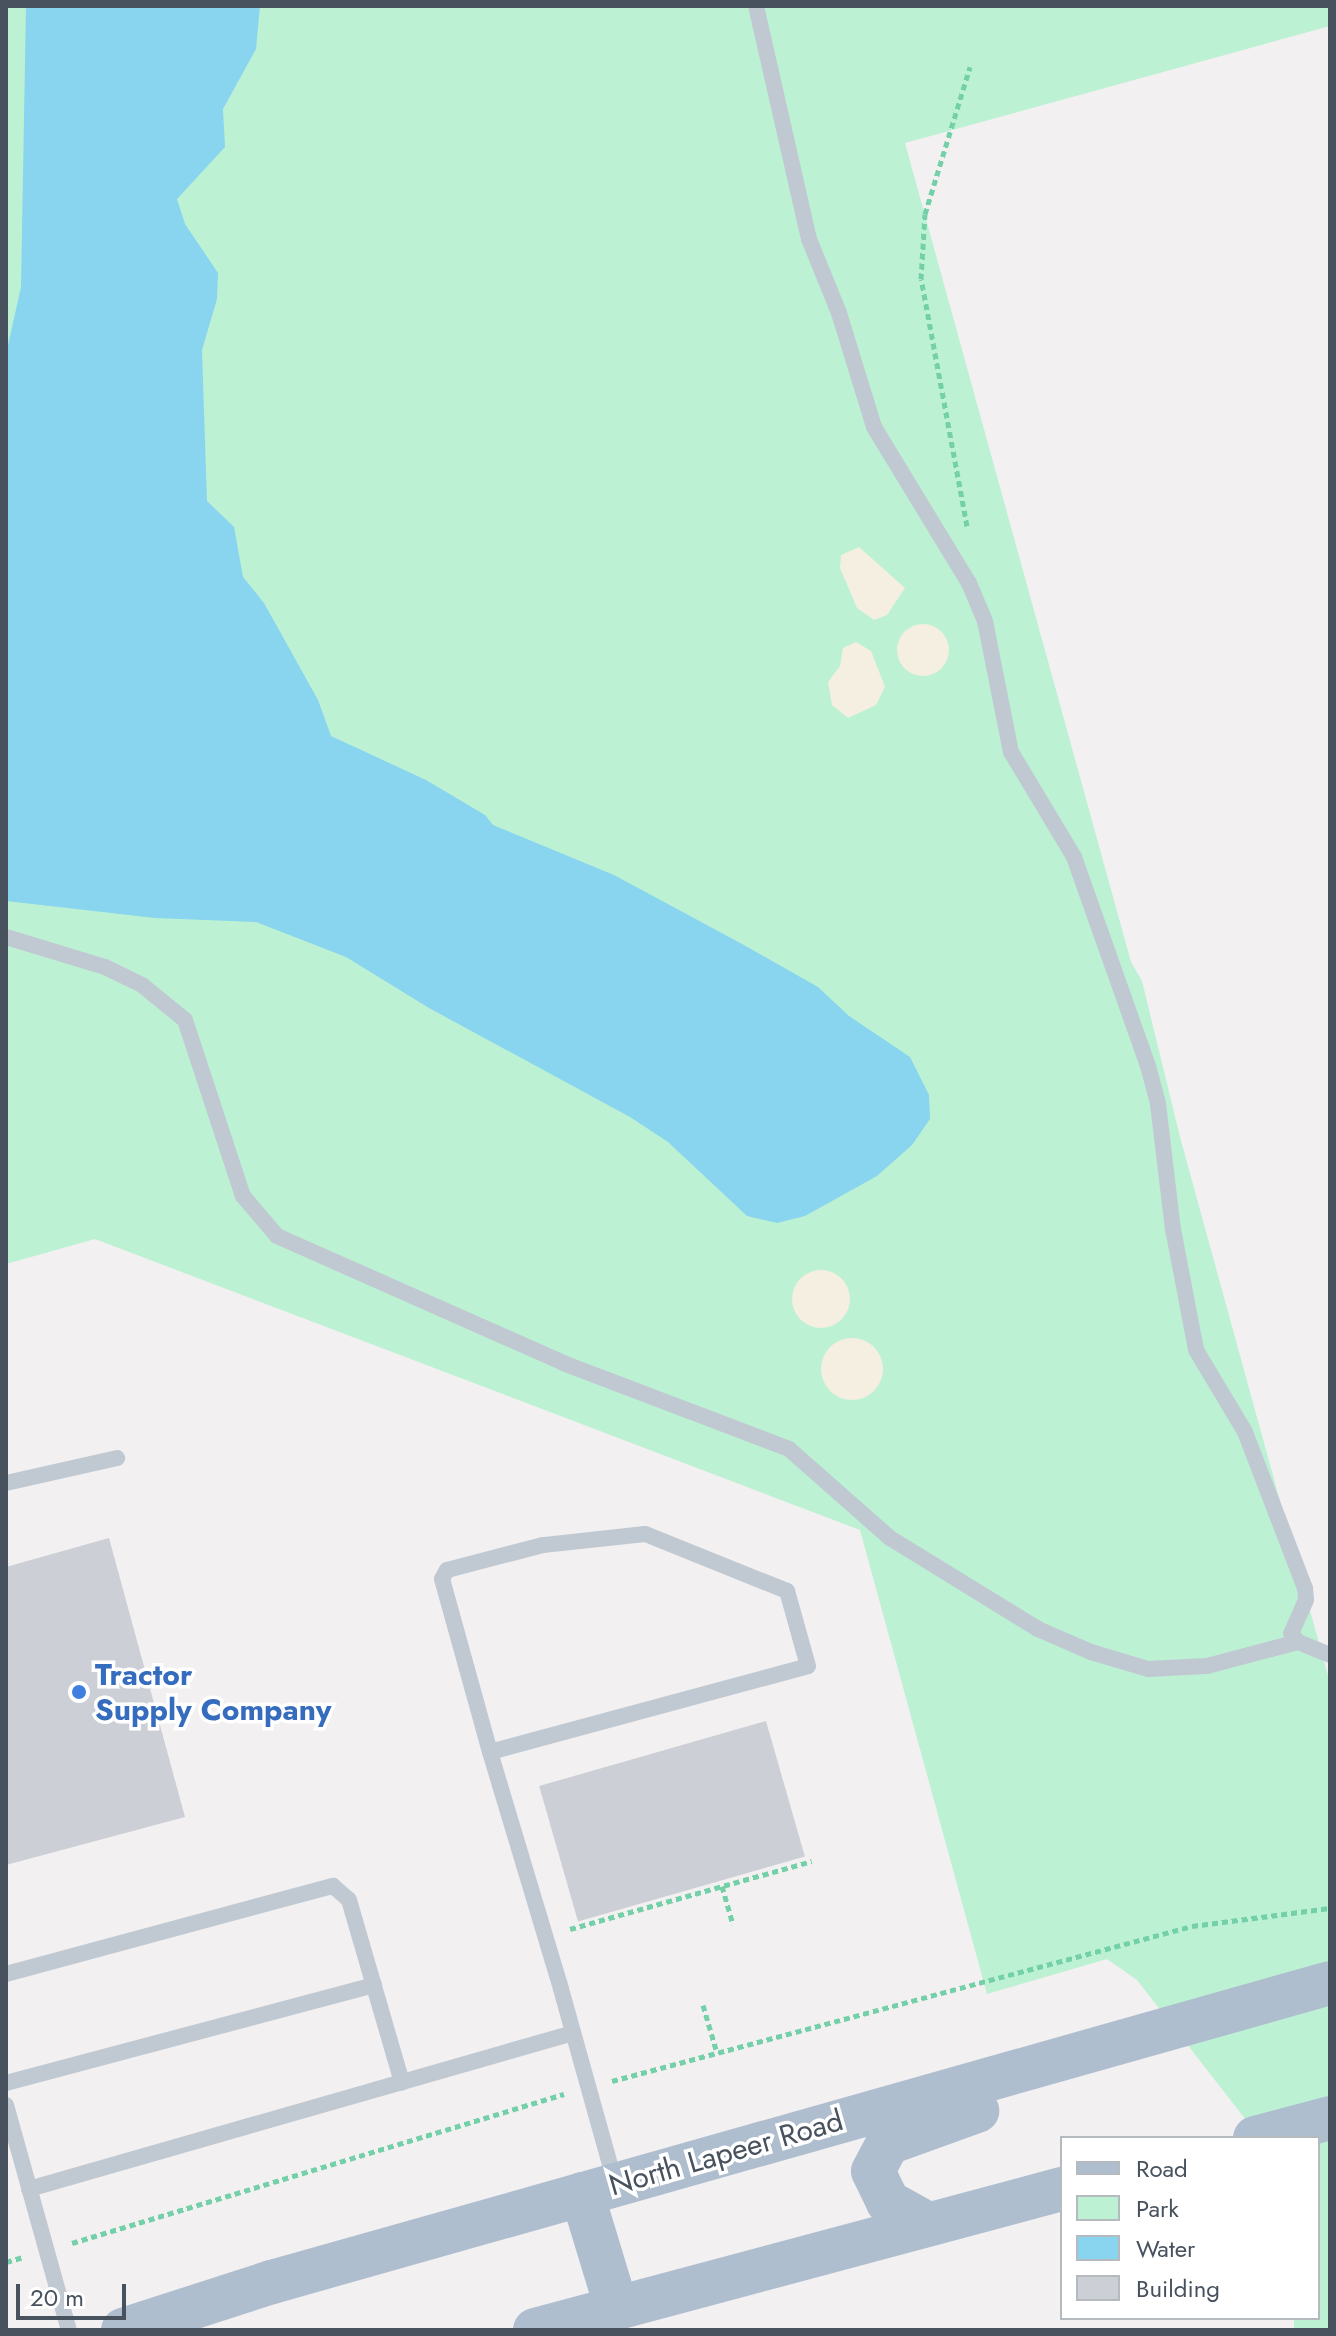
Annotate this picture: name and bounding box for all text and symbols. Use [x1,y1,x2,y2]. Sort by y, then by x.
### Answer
place label: Tractor Supply Company [95,1657,331,1728]
marker: Tractor Supply Company [70,1683,88,1701]
street label: North Lapeer Road [605,2102,847,2204]
legend [1060,2136,1320,2320]
text: Road [1136,2151,1188,2186]
text: Park [1136,2191,1179,2226]
text: Water [1136,2231,1195,2266]
scale bar [20,2268,130,2318]
text: Building [1136,2271,1220,2306]
text: 20 m [30,2280,84,2315]

